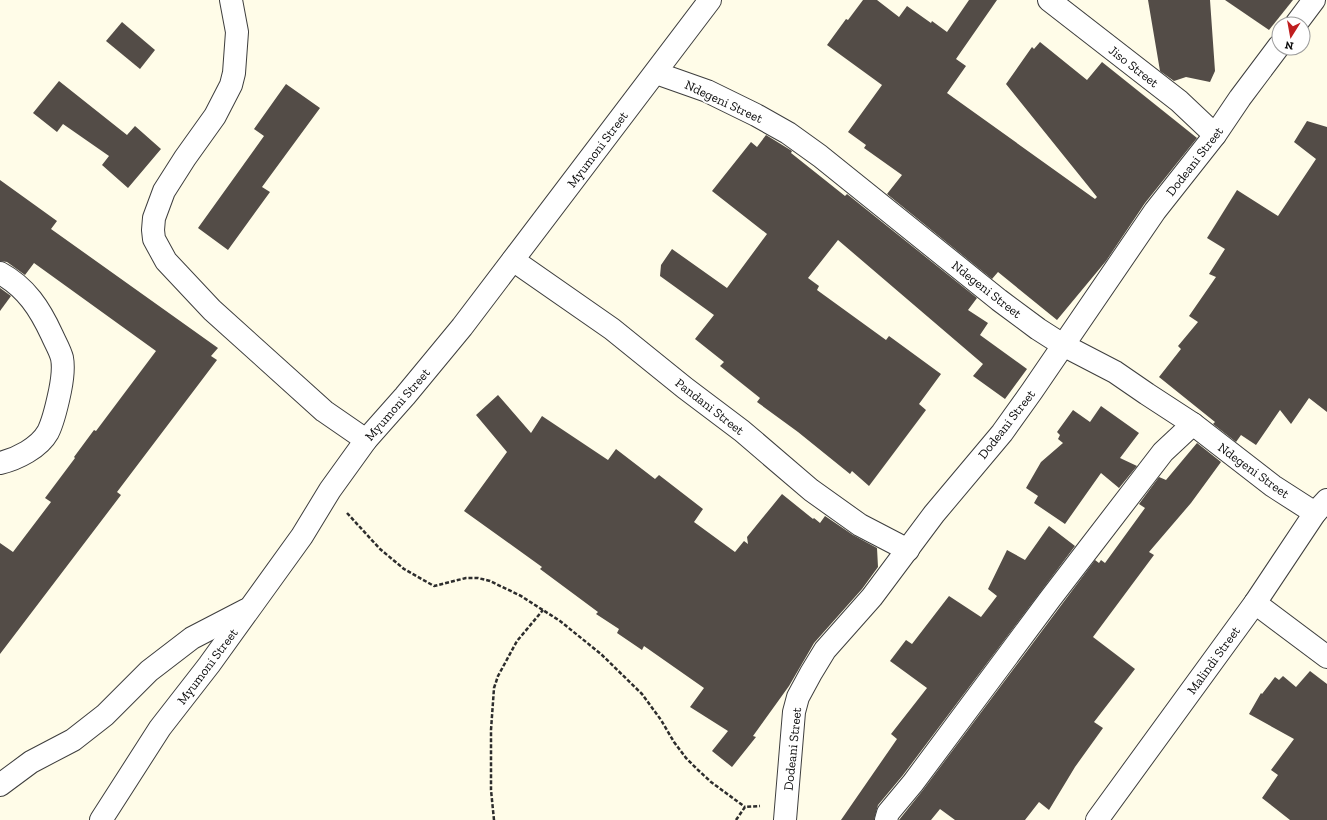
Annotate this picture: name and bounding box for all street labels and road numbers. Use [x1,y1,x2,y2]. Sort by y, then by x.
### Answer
street label: Jiso Street [1106,42,1162,91]
street label: Ndegeni Street [682,77,765,126]
street label: Myumoni Street [564,108,631,190]
street label: Dodeani Street [1163,124,1226,199]
street label: Ndegeni Street [949,258,1025,321]
street label: Myumoni Street [362,365,433,444]
street label: Pandani Street [672,375,747,438]
street label: Dodeani Street [975,387,1038,462]
street label: Ndegeni Street [1215,440,1292,501]
street label: Malindi Street [1184,623,1243,697]
street label: Myumoni Street [174,625,241,707]
street label: Dodeani Street [781,706,804,791]

